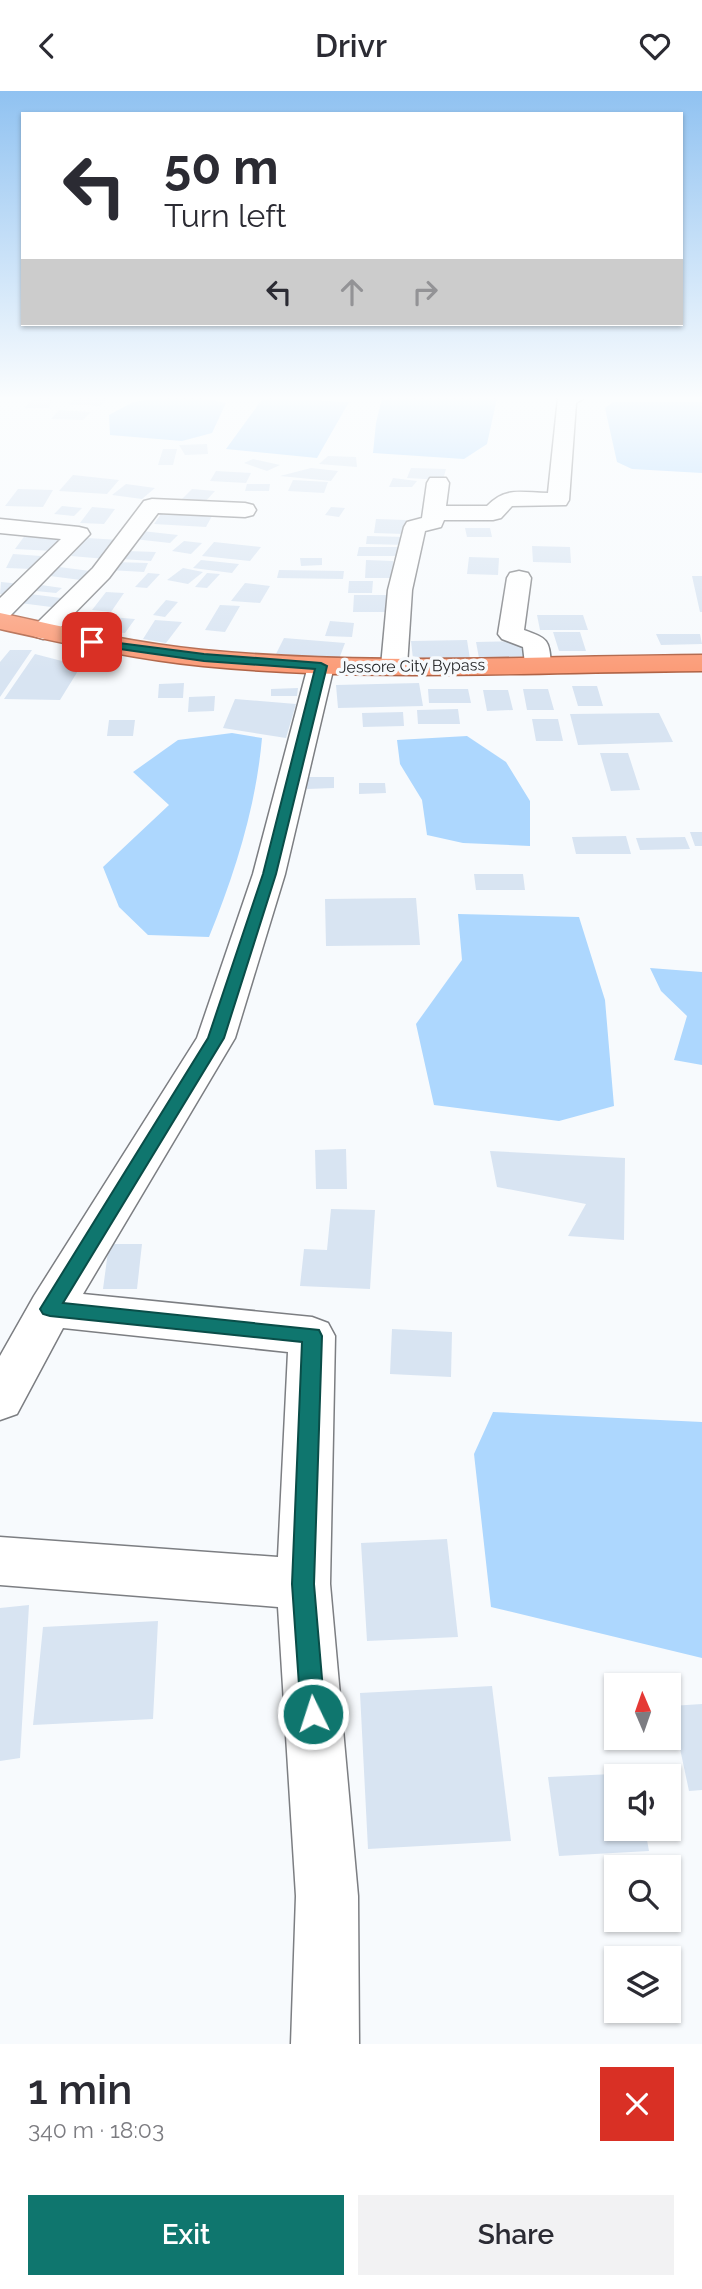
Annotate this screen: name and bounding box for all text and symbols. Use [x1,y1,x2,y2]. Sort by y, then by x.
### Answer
icon: back [28,27,66,65]
text: Drivr [315,27,387,64]
icon: heart [636,27,674,65]
text: 50 m [164,138,279,195]
icon: left [49,140,140,231]
text: Turn left [164,197,286,234]
icon: left [260,273,298,311]
icon: ahead [333,273,371,311]
icon: right [406,273,444,311]
pin [62,612,122,672]
icon: arrive [73,623,111,661]
street label: Jessore City Bypass [339,655,486,677]
north arrow [604,1673,681,1750]
map controls [604,1673,681,2023]
position arrow [276,1677,350,1751]
button: sound [604,1764,681,1841]
button: search [604,1855,681,1932]
button: layers [604,1946,681,2023]
text: 1 min [28,2065,132,2114]
button: close [600,2067,674,2141]
text: 340 m · 18:03 [28,2116,164,2143]
button: Exit [28,2195,344,2275]
button: Share [358,2195,674,2275]

